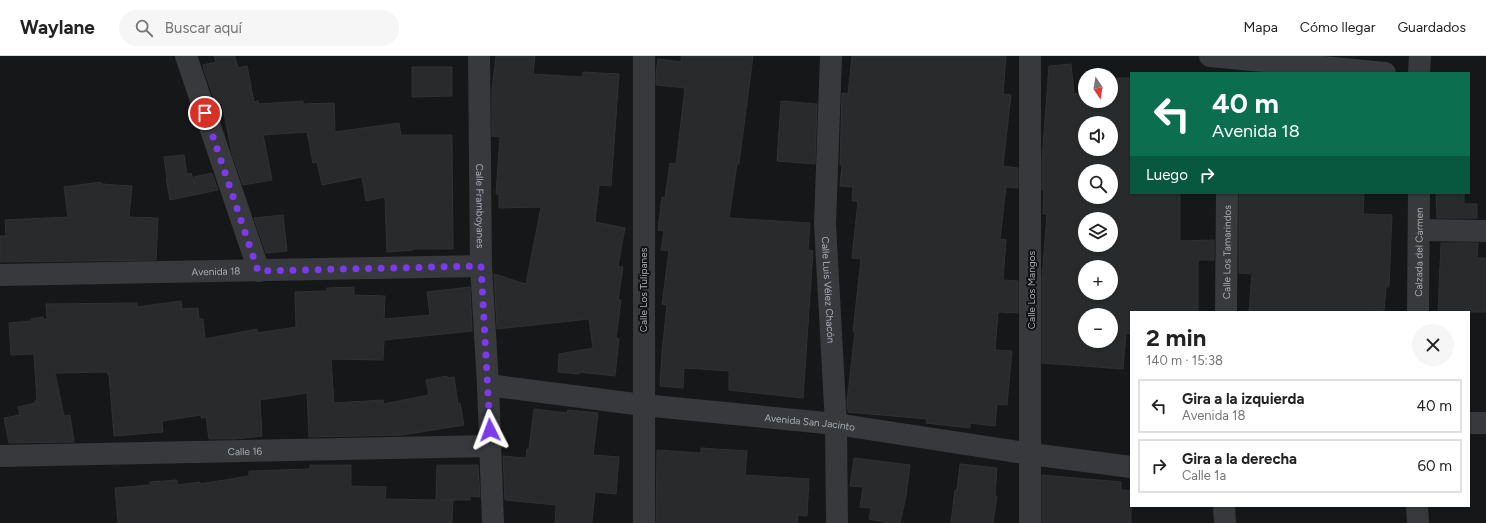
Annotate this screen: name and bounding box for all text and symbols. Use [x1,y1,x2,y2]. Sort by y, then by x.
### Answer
search box [119,10,399,46]
text: Waylane [20,16,95,39]
icon: search [133,17,155,39]
text: Buscar aquí [165,19,242,37]
text: Mapa [1243,19,1278,36]
text: Cómo llegar [1300,19,1375,36]
text: Guardados [1397,19,1466,36]
north arrow [1078,68,1118,108]
map controls [1078,68,1118,348]
text: 40 m [1212,86,1279,120]
icon: left [1146,88,1198,140]
pin [188,96,222,130]
icon: arrive [194,102,216,124]
button: sound [1078,116,1118,156]
text: Avenida 18 [1212,120,1300,142]
street label: Calle Framboyanes [474,164,487,249]
button: search [1078,164,1118,204]
icon: right [1196,164,1218,186]
text: Luego [1146,166,1188,184]
street label: Calle Los Tamarindos [1220,205,1233,299]
street label: Calzada del Carmen [1412,207,1425,297]
button: layers [1078,212,1118,252]
street label: Calle Luis Vélez Chacón [819,236,838,344]
street label: Calle Los Tulipanes [637,247,650,332]
street label: Calle Los Mangos [1025,251,1038,329]
button: + [1078,260,1118,300]
street label: Avenida 18 [191,264,241,278]
button: − [1078,308,1118,348]
text: 2 min [1146,323,1206,352]
button: close [1412,324,1454,366]
text: 140 m · 15:38 [1146,353,1223,368]
text: Gira a la izquierda [1182,390,1304,408]
icon: left [1148,395,1170,417]
text: 40 m [1417,397,1452,415]
text: Avenida 18 [1182,408,1245,423]
position arrow [469,409,511,451]
street label: Avenida San Jacinto [764,410,856,433]
street label: Calle 16 [228,444,263,458]
text: Gira a la derecha [1182,450,1297,468]
icon: right [1148,455,1170,477]
text: 60 m [1417,457,1452,475]
text: Calle 1a [1182,468,1226,483]

